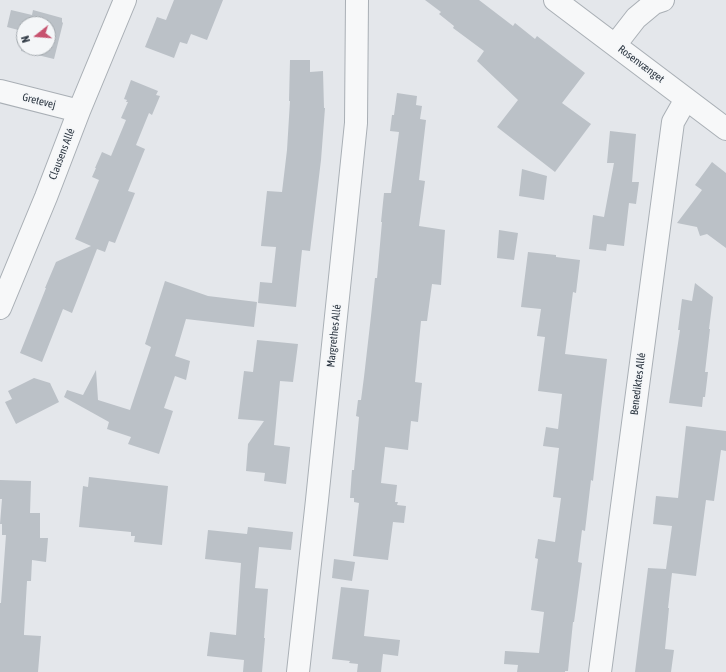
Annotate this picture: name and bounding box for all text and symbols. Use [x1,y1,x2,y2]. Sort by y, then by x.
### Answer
north arrow [16,16,56,56]
text: N [19,34,32,44]
street label: Rosenvænget [615,42,667,86]
street label: Gretevej [21,90,57,112]
street label: Clausens Allé [46,126,78,182]
street label: Margrethes Allé [324,304,344,368]
street label: Benediktes Allé [628,352,648,416]

